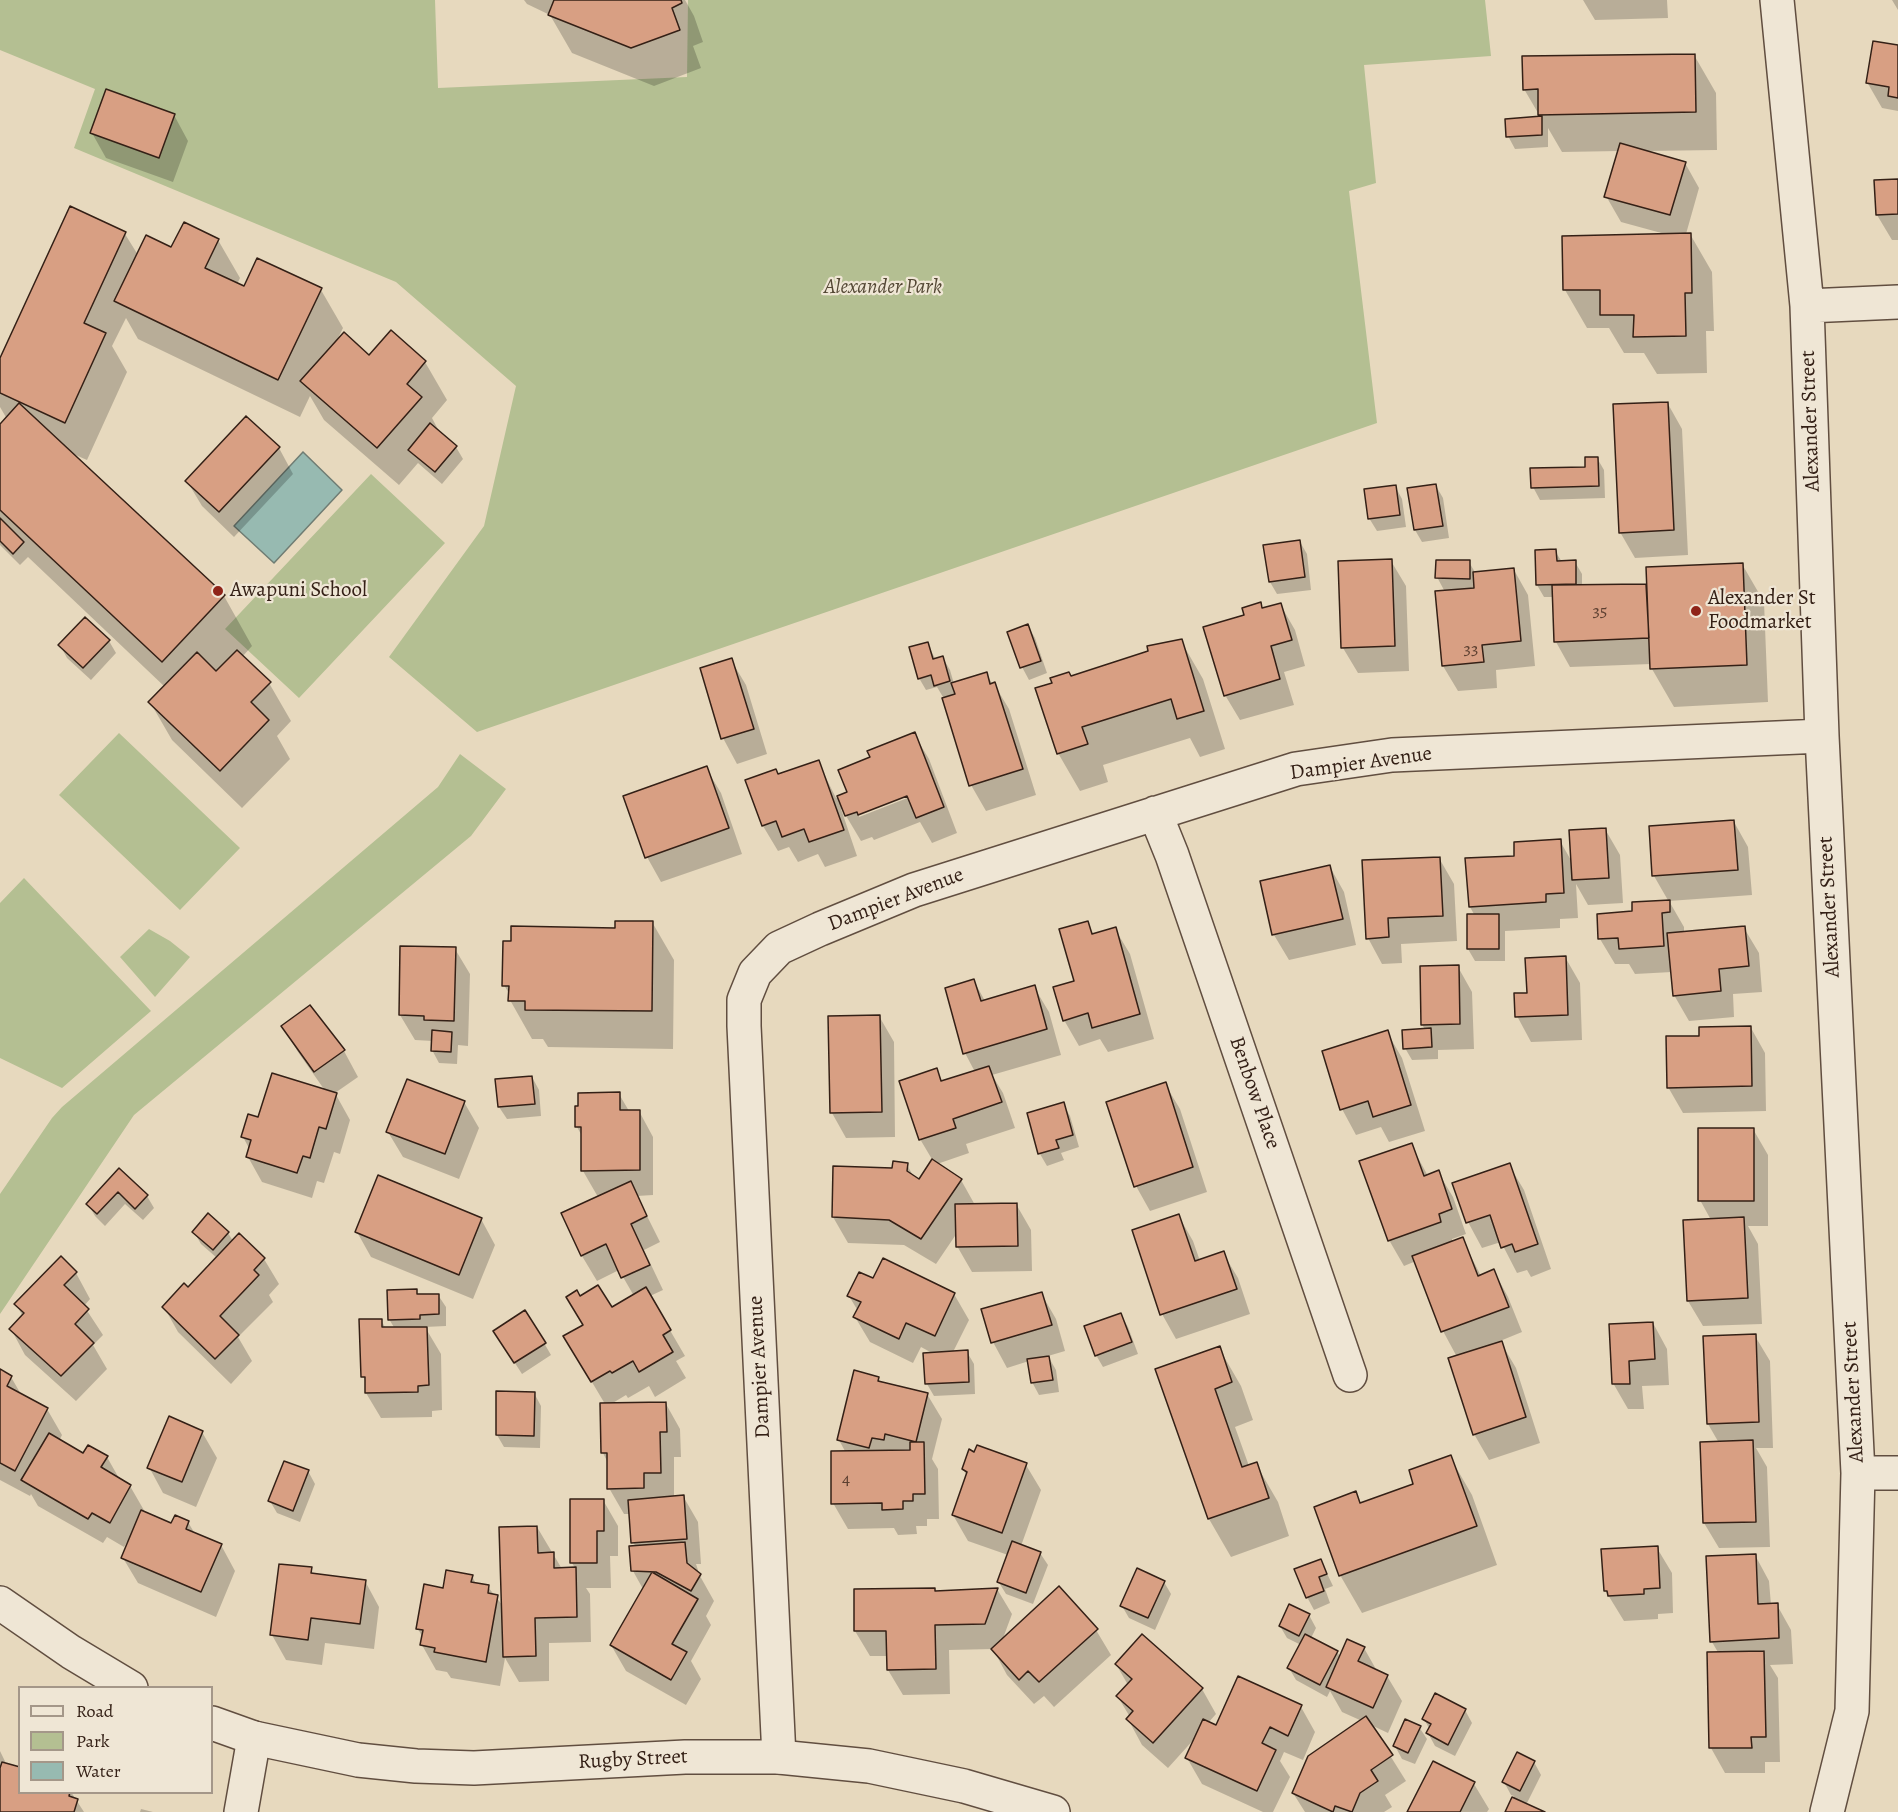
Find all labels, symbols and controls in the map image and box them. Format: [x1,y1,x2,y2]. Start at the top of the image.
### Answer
park label: Alexander Park [824,275,942,301]
street label: Alexander Street [1796,350,1826,492]
place label: Awapuni School [230,578,367,604]
marker: Awapuni School [211,584,225,598]
place label: Alexander St Foodmarket [1708,586,1816,636]
house number: 35 [1592,601,1608,623]
marker: Alexander St Foodmarket [1689,604,1703,618]
house number: 33 [1464,639,1478,661]
street label: Dampier Avenue [1288,742,1434,786]
street label: Alexander Street [1814,836,1846,978]
street label: Dampier Avenue [825,863,967,937]
street label: Benbow Place [1223,1033,1285,1153]
street label: Dampier Avenue [744,1295,776,1439]
street label: Alexander Street [1838,1321,1870,1463]
house number: 4 [842,1469,850,1491]
legend [18,1686,213,1794]
text: Road [76,1699,113,1723]
text: Park [76,1729,110,1753]
street label: Rugby Street [578,1745,688,1775]
text: Water [76,1759,121,1783]

